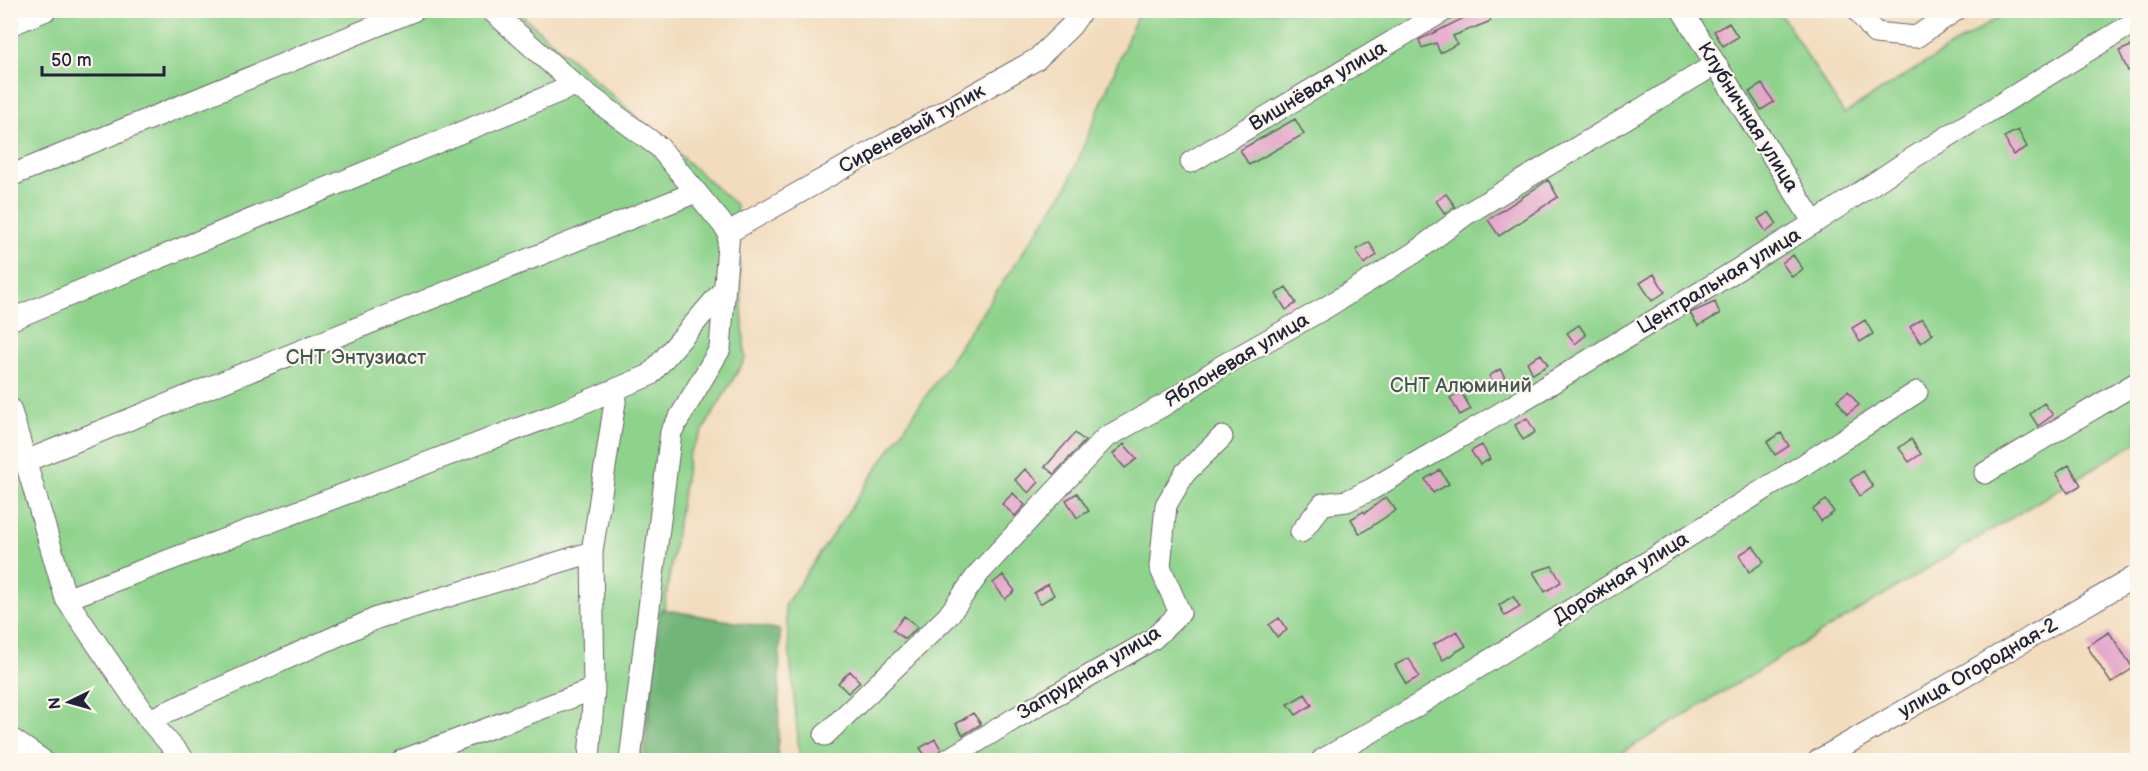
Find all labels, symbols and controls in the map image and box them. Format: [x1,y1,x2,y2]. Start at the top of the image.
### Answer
street label: Вишнёвая улица [1245,36,1391,136]
street label: Клубничная улица [1692,38,1804,197]
scale bar [42,39,164,77]
text: 50 m [51,50,92,71]
street label: Сиреневый тупик [835,79,989,179]
street label: Центральная улица [1633,223,1805,339]
street label: Яблоневая улица [1161,308,1313,412]
park label: СНТ Энтузиаст [286,346,427,370]
park label: СНТ Алюминий [1390,374,1532,398]
street label: Дорожная улица [1549,527,1693,629]
street label: улица Огородная-2 [1894,613,2062,723]
street label: Запрудная улица [1013,621,1165,725]
north arrow [39,672,99,732]
text: N [46,696,66,710]

